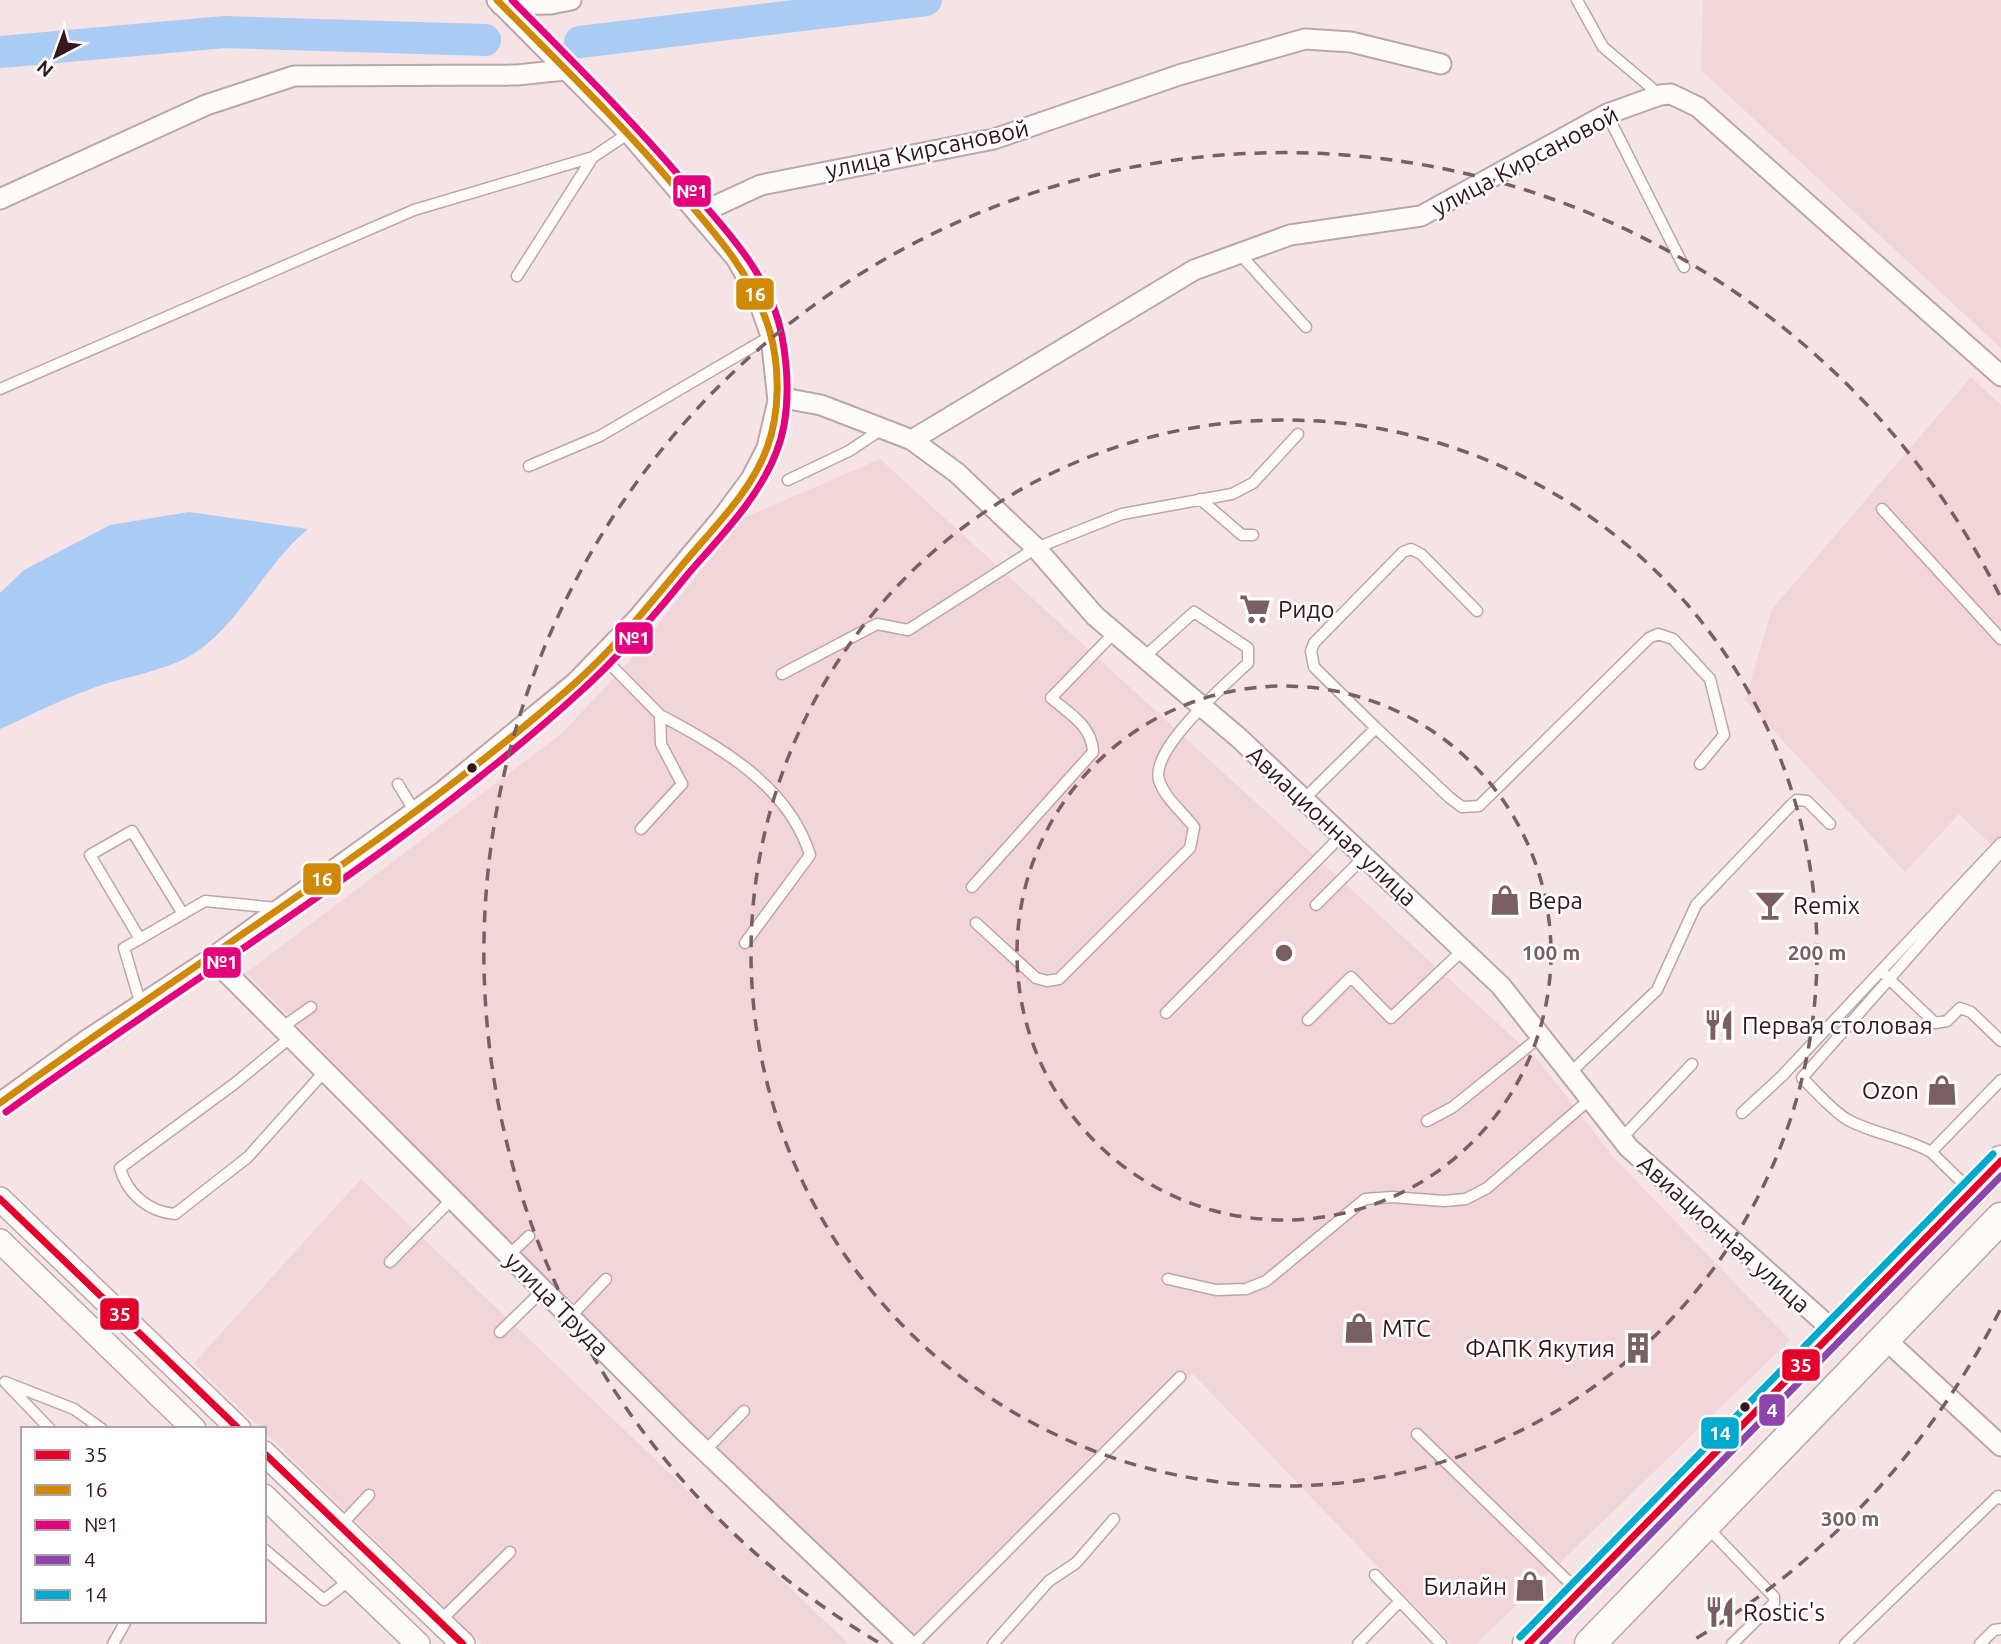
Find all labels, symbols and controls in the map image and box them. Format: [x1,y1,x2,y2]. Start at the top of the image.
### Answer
north arrow [21,21,91,91]
text: N [32,56,57,82]
street label: улица Кирсановой [1427,100,1623,222]
street label: улица Кирсановой [823,114,1031,184]
line badge: №1 [672,174,712,208]
text: №1 [676,180,708,202]
line badge: 16 [735,277,775,311]
text: 16 [744,283,766,305]
supermarket icon: Ридо [1238,592,1272,626]
place label: Ридо [1278,596,1335,623]
line badge: №1 [614,621,654,655]
text: №1 [618,627,650,649]
street label: Авиационная улица [1242,740,1422,912]
unlabelled marker [465,761,479,775]
line badge: 16 [302,862,342,896]
text: 16 [311,868,333,890]
shop icon: Вера [1488,883,1522,917]
place label: Вера [1528,887,1583,914]
bar icon: Remix [1753,888,1787,922]
place label: Remix [1793,892,1860,919]
text: 100 m [1522,940,1580,964]
text: 200 m [1788,940,1846,964]
centre of rings [1272,941,1296,965]
line badge: №1 [202,946,242,979]
text: №1 [206,951,238,973]
restaurant icon: Первая столовая [1702,1008,1736,1042]
place label: Первая столовая [1742,1012,1933,1039]
shop icon: Ozon [1925,1073,1959,1107]
place label: Ozon [1862,1077,1919,1104]
street label: Авиационная улица [1632,1150,1816,1318]
street label: улица Труда [500,1247,614,1361]
line badge: 35 [99,1297,140,1331]
text: 35 [109,1303,131,1325]
shop icon: МТС [1342,1311,1376,1345]
place label: МТС [1382,1315,1431,1342]
building icon: ФАПК Якутия [1621,1331,1655,1365]
place label: ФАПК Якутия [1465,1335,1615,1362]
line badge: 35 [1781,1348,1821,1382]
text: 35 [1790,1354,1812,1376]
line badge: 4 [1758,1393,1786,1427]
text: 4 [1767,1399,1778,1421]
unlabelled marker [1738,1400,1752,1414]
line badge: 14 [1700,1416,1740,1450]
text: 14 [1709,1422,1731,1444]
legend [21,1427,266,1623]
text: 35 [84,1442,108,1466]
text: 16 [84,1477,108,1501]
text: 300 m [1821,1506,1879,1530]
text: №1 [84,1512,119,1536]
text: 4 [84,1547,96,1571]
shop icon: Билайн [1513,1569,1547,1603]
place label: Билайн [1423,1573,1507,1600]
text: 14 [84,1582,108,1606]
restaurant icon: Rostic's [1703,1595,1737,1629]
place label: Rostic's [1743,1599,1825,1626]

